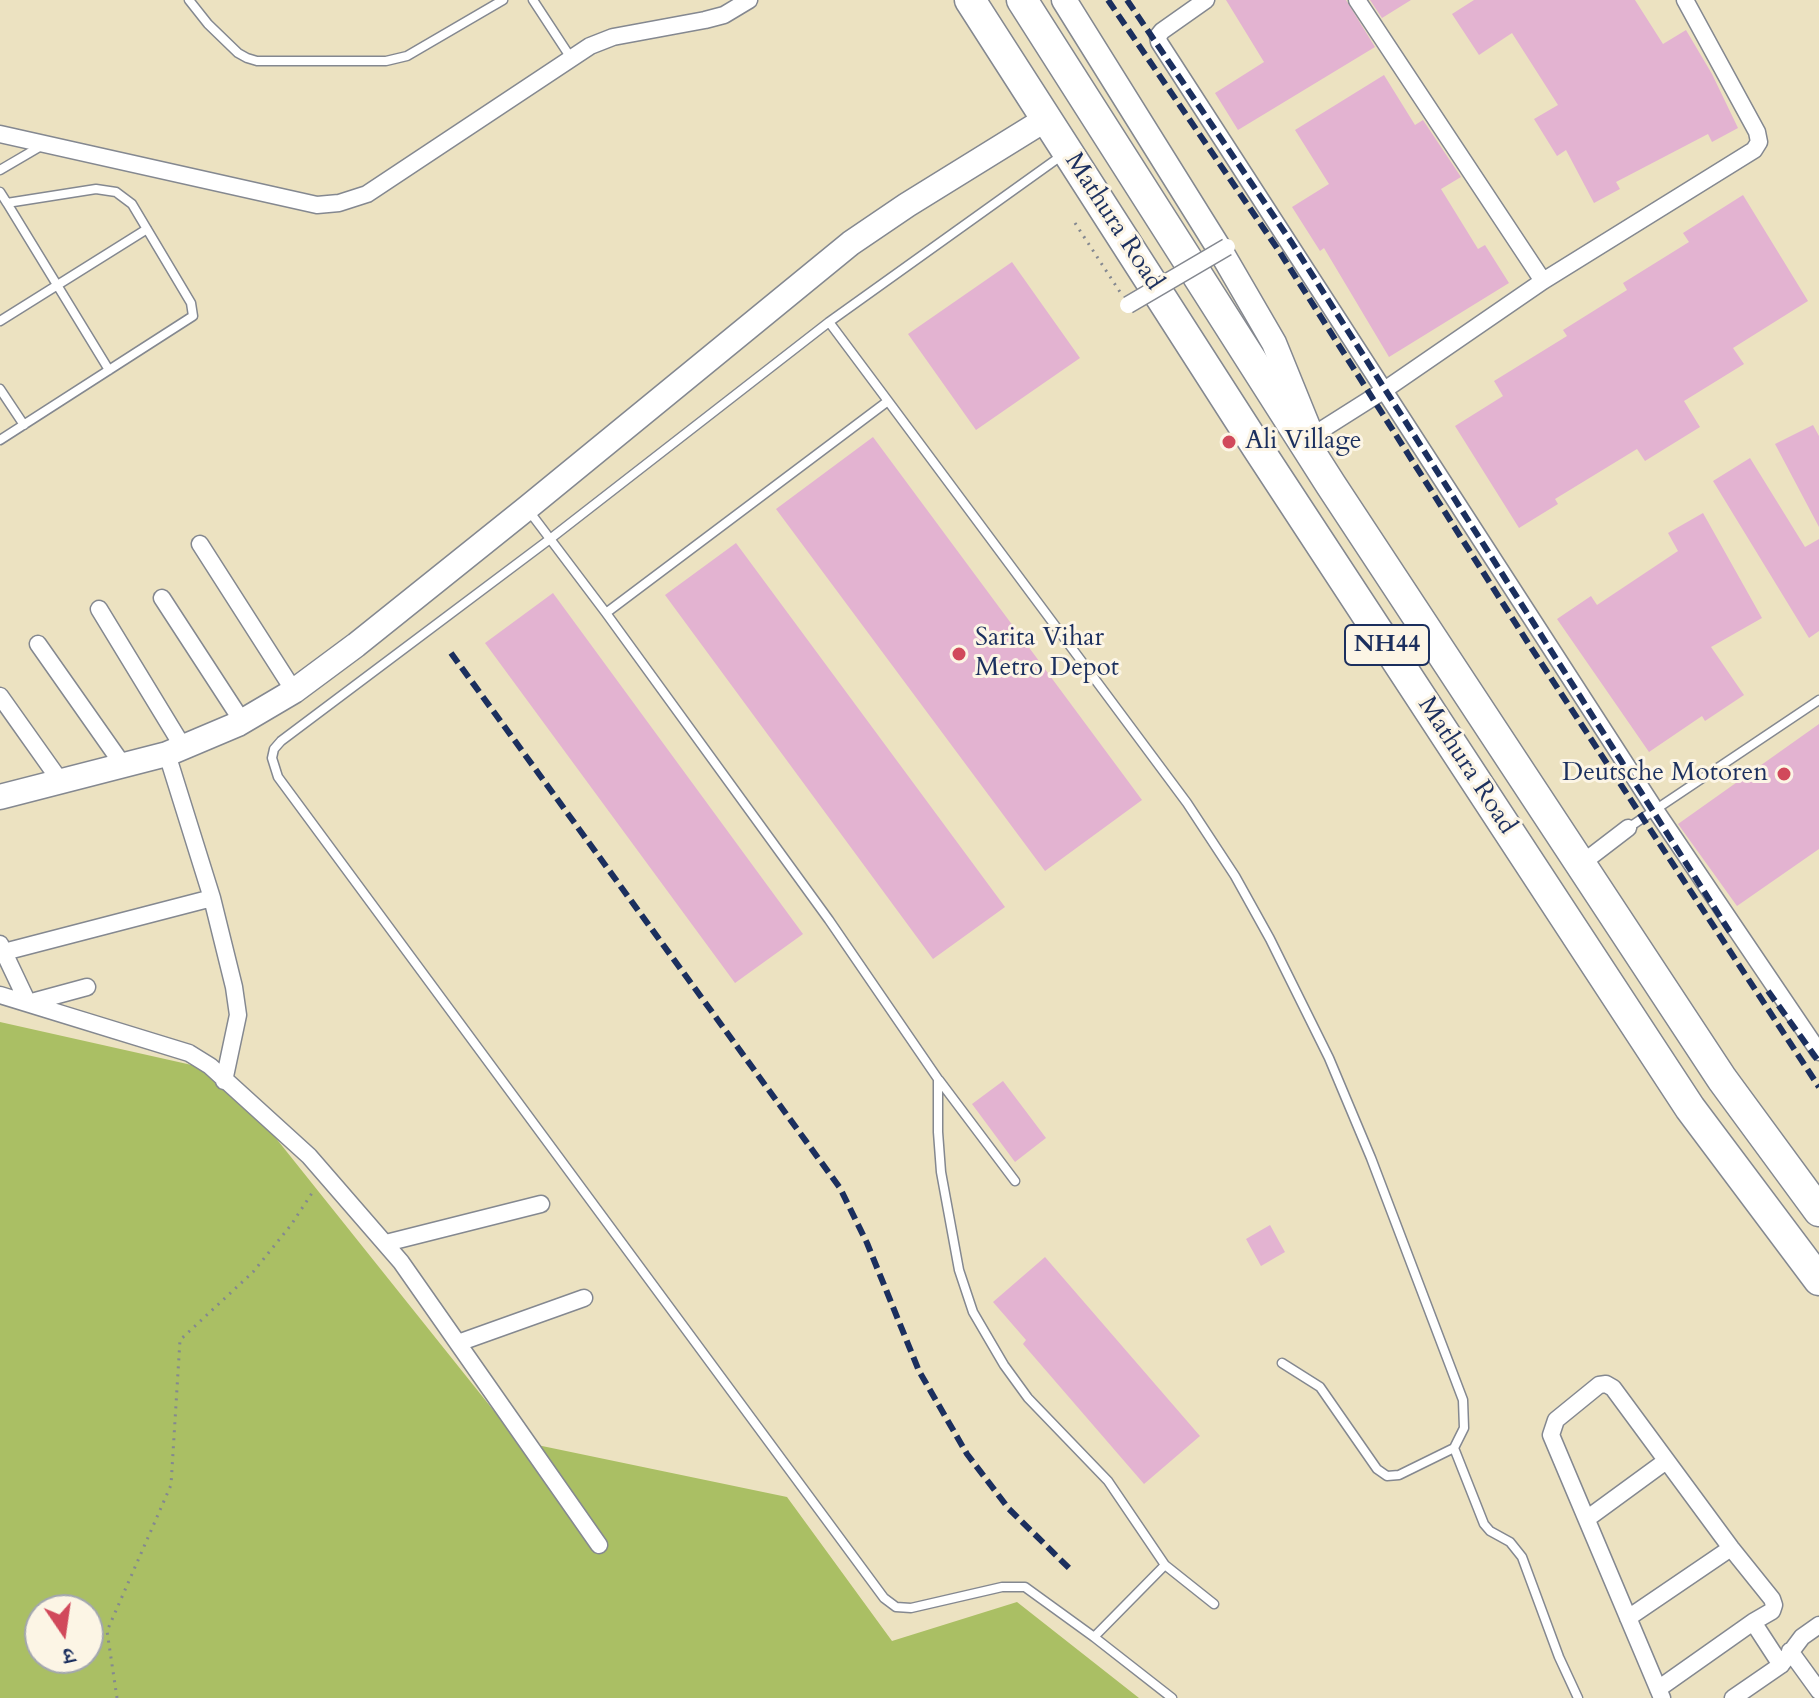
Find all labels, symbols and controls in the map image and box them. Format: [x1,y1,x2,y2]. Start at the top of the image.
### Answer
street label: Mathura Road [1057,148,1169,296]
place label: Ali Village [1245,426,1362,458]
marker: Ali Village [1220,433,1238,451]
place label: Sarita Vihar Metro Depot [975,623,1119,684]
road number: NH44 [1345,625,1429,665]
marker: Sarita Vihar Metro Depot [950,645,968,663]
street label: Mathura Road [1410,692,1522,840]
place label: Deutsche Motoren [1562,758,1768,790]
marker: Deutsche Motoren [1775,765,1793,783]
north arrow [24,1594,104,1674]
text: उ [60,1640,78,1671]

